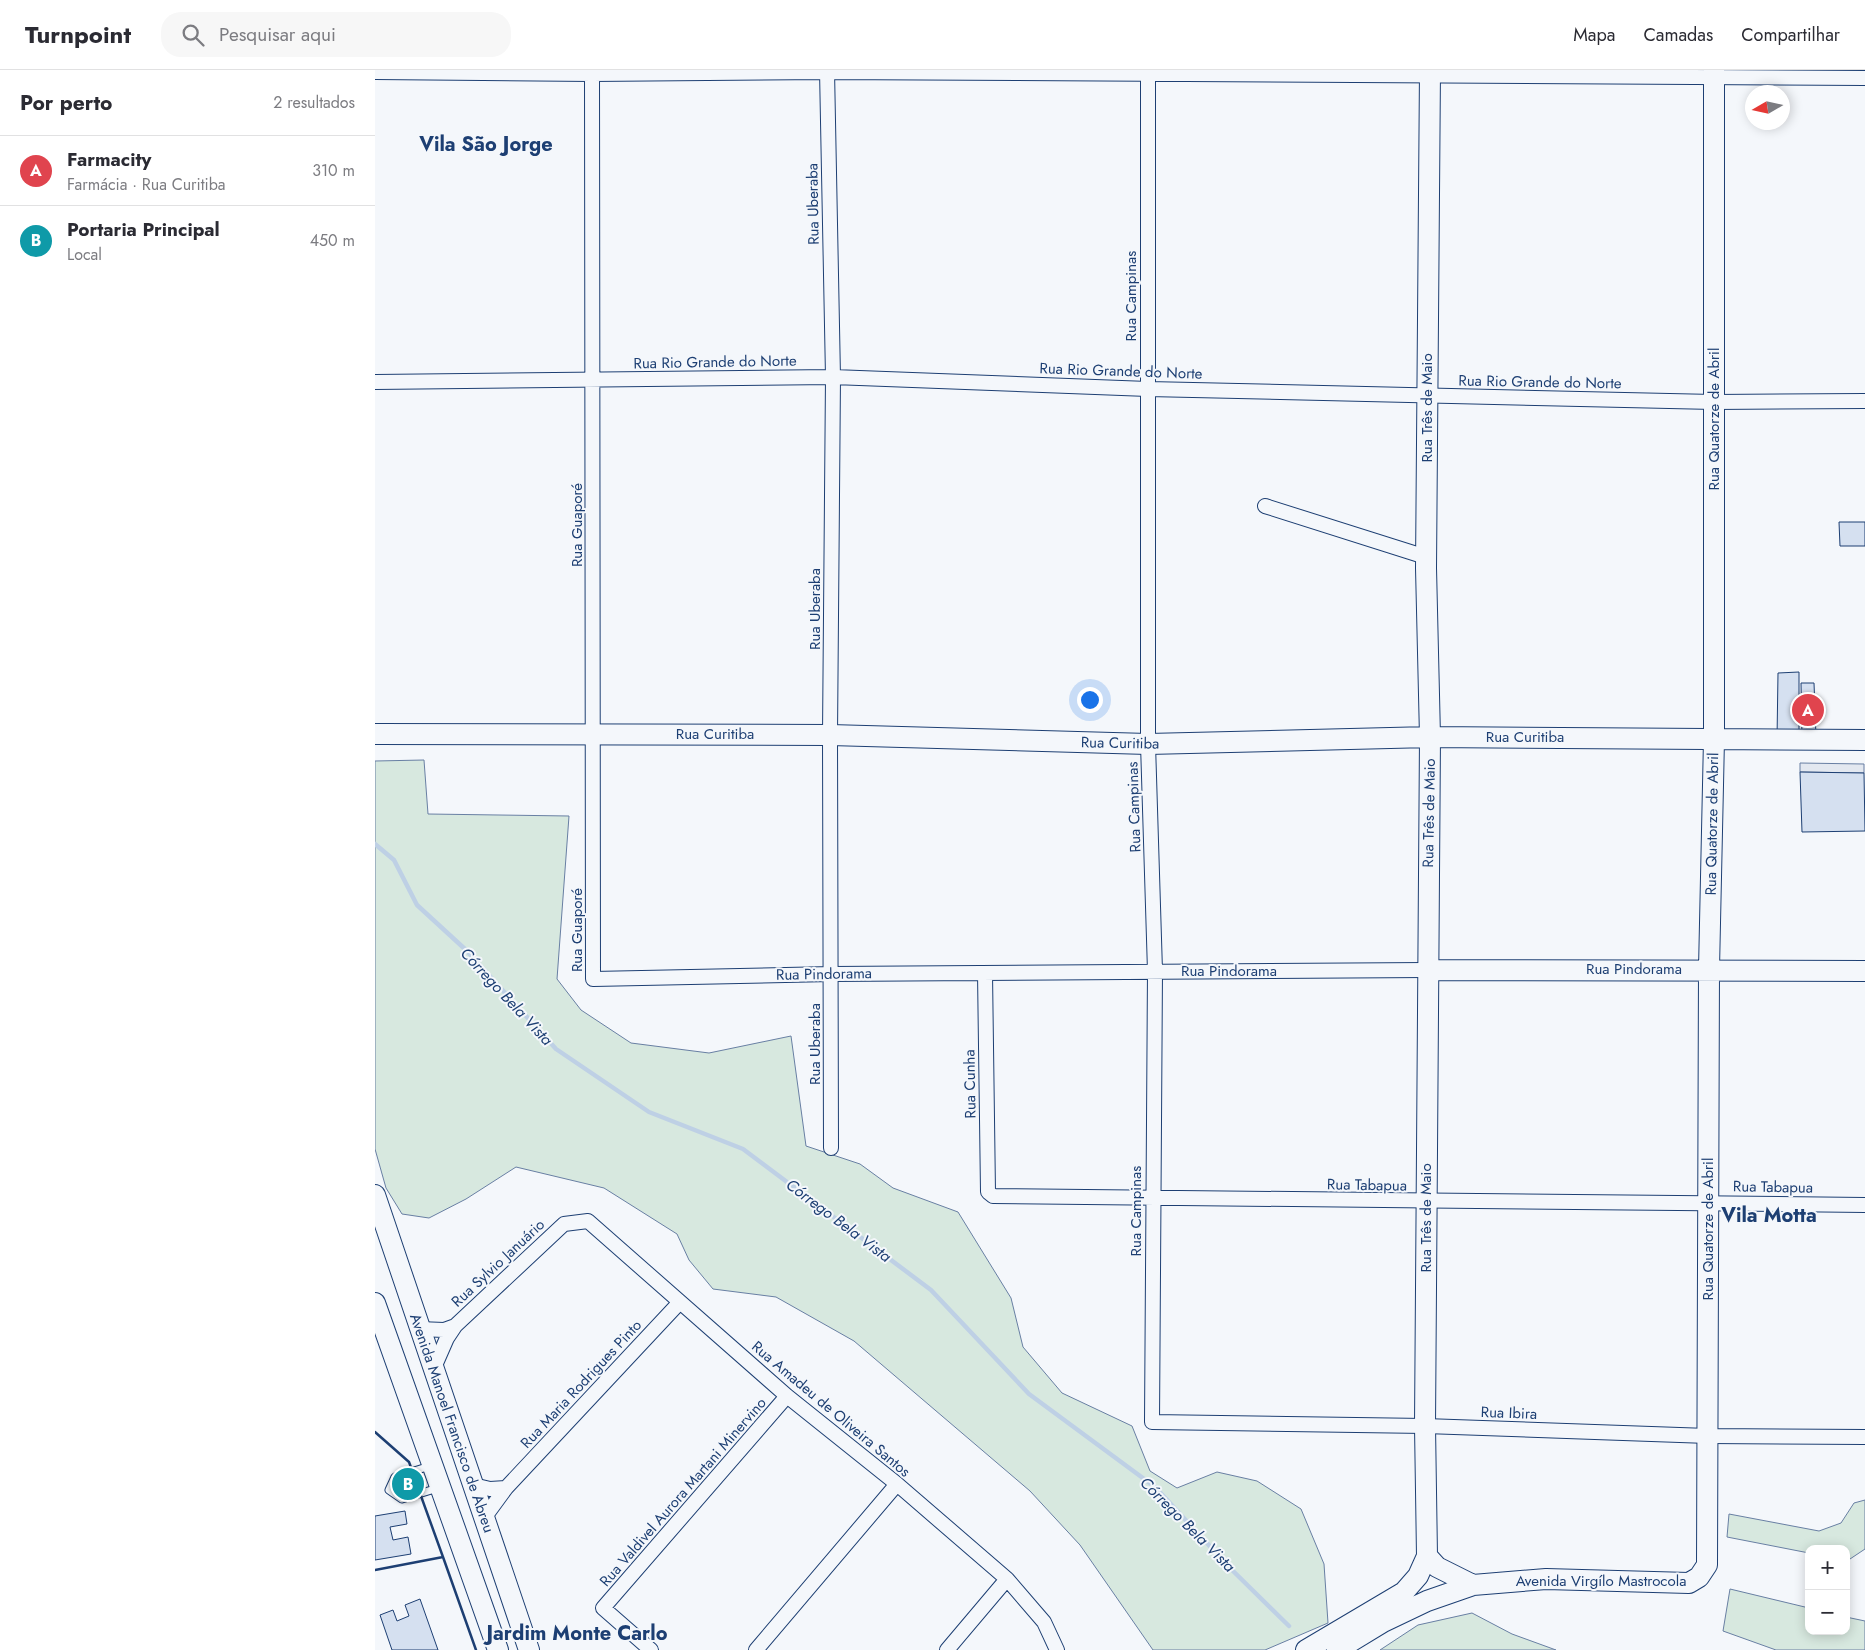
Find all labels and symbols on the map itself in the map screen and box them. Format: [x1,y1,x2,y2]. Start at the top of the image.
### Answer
north arrow [1745,85,1790,130]
district label: Vila São Jorge [418,130,553,159]
street label: Rua Uberaba [801,163,825,245]
street label: Rua Campinas [1120,251,1142,341]
street label: Rua Quatorze de Abril [1703,348,1725,490]
street label: Rua Rio Grande do Norte [633,350,797,374]
street label: Rua Três de Maio [1416,353,1438,463]
street label: Rua Rio Grande do Norte [1039,357,1203,385]
street label: Rua Rio Grande do Norte [1458,370,1622,394]
street label: Rua Guaporé [566,483,588,567]
street label: Rua Uberaba [804,568,826,650]
your location [1077,687,1103,713]
pin: A [1792,691,1824,729]
street label: Rua Curitiba [676,723,754,745]
street label: Rua Curitiba [1486,726,1564,748]
street label: Rua Curitiba [1081,731,1159,755]
street label: Rua Quatorze de Abril [1700,752,1724,896]
street label: Rua Três de Maio [1417,758,1441,868]
street label: Rua Campinas [1121,761,1147,853]
street label: Rua Guaporé [566,888,588,972]
water label: Córrego Bela Vista [455,942,558,1051]
street label: Rua Pindorama [1586,958,1682,980]
street label: Rua Pindorama [1181,960,1277,982]
street label: Rua Pindorama [776,962,872,986]
street label: Rua Uberaba [804,1003,826,1085]
street label: Rua Cunha [958,1049,982,1119]
street label: Rua Quatorze de Abril [1697,1158,1719,1300]
street label: Rua Três de Maio [1415,1163,1437,1273]
street label: Rua Campinas [1125,1166,1147,1256]
water label: Córrego Bela Vista [781,1173,896,1268]
street label: Rua Tabapua [1327,1173,1407,1197]
street label: Rua Tabapua [1733,1175,1813,1199]
district label: Vila Motta [1720,1201,1817,1230]
street label: Rua Sylvio Januário [446,1214,550,1312]
street label: Avenida Manoel Francisco de Abreu [404,1310,500,1536]
street label: Rua Maria Rodrigues Pinto [515,1315,647,1453]
street label: Rua Amadeu de Oliveira Santos [747,1336,915,1482]
street label: Rua Valdivel Aurora Martani Minervino [595,1393,771,1591]
street label: Rua Ibira [1480,1401,1538,1425]
pin: B [392,1465,424,1503]
water label: Córrego Bela Vista [1135,1471,1241,1577]
street label: Avenida Virgílo Mastrocola [1516,1570,1686,1592]
district label: Jardim Monte Carlo [482,1619,668,1648]

